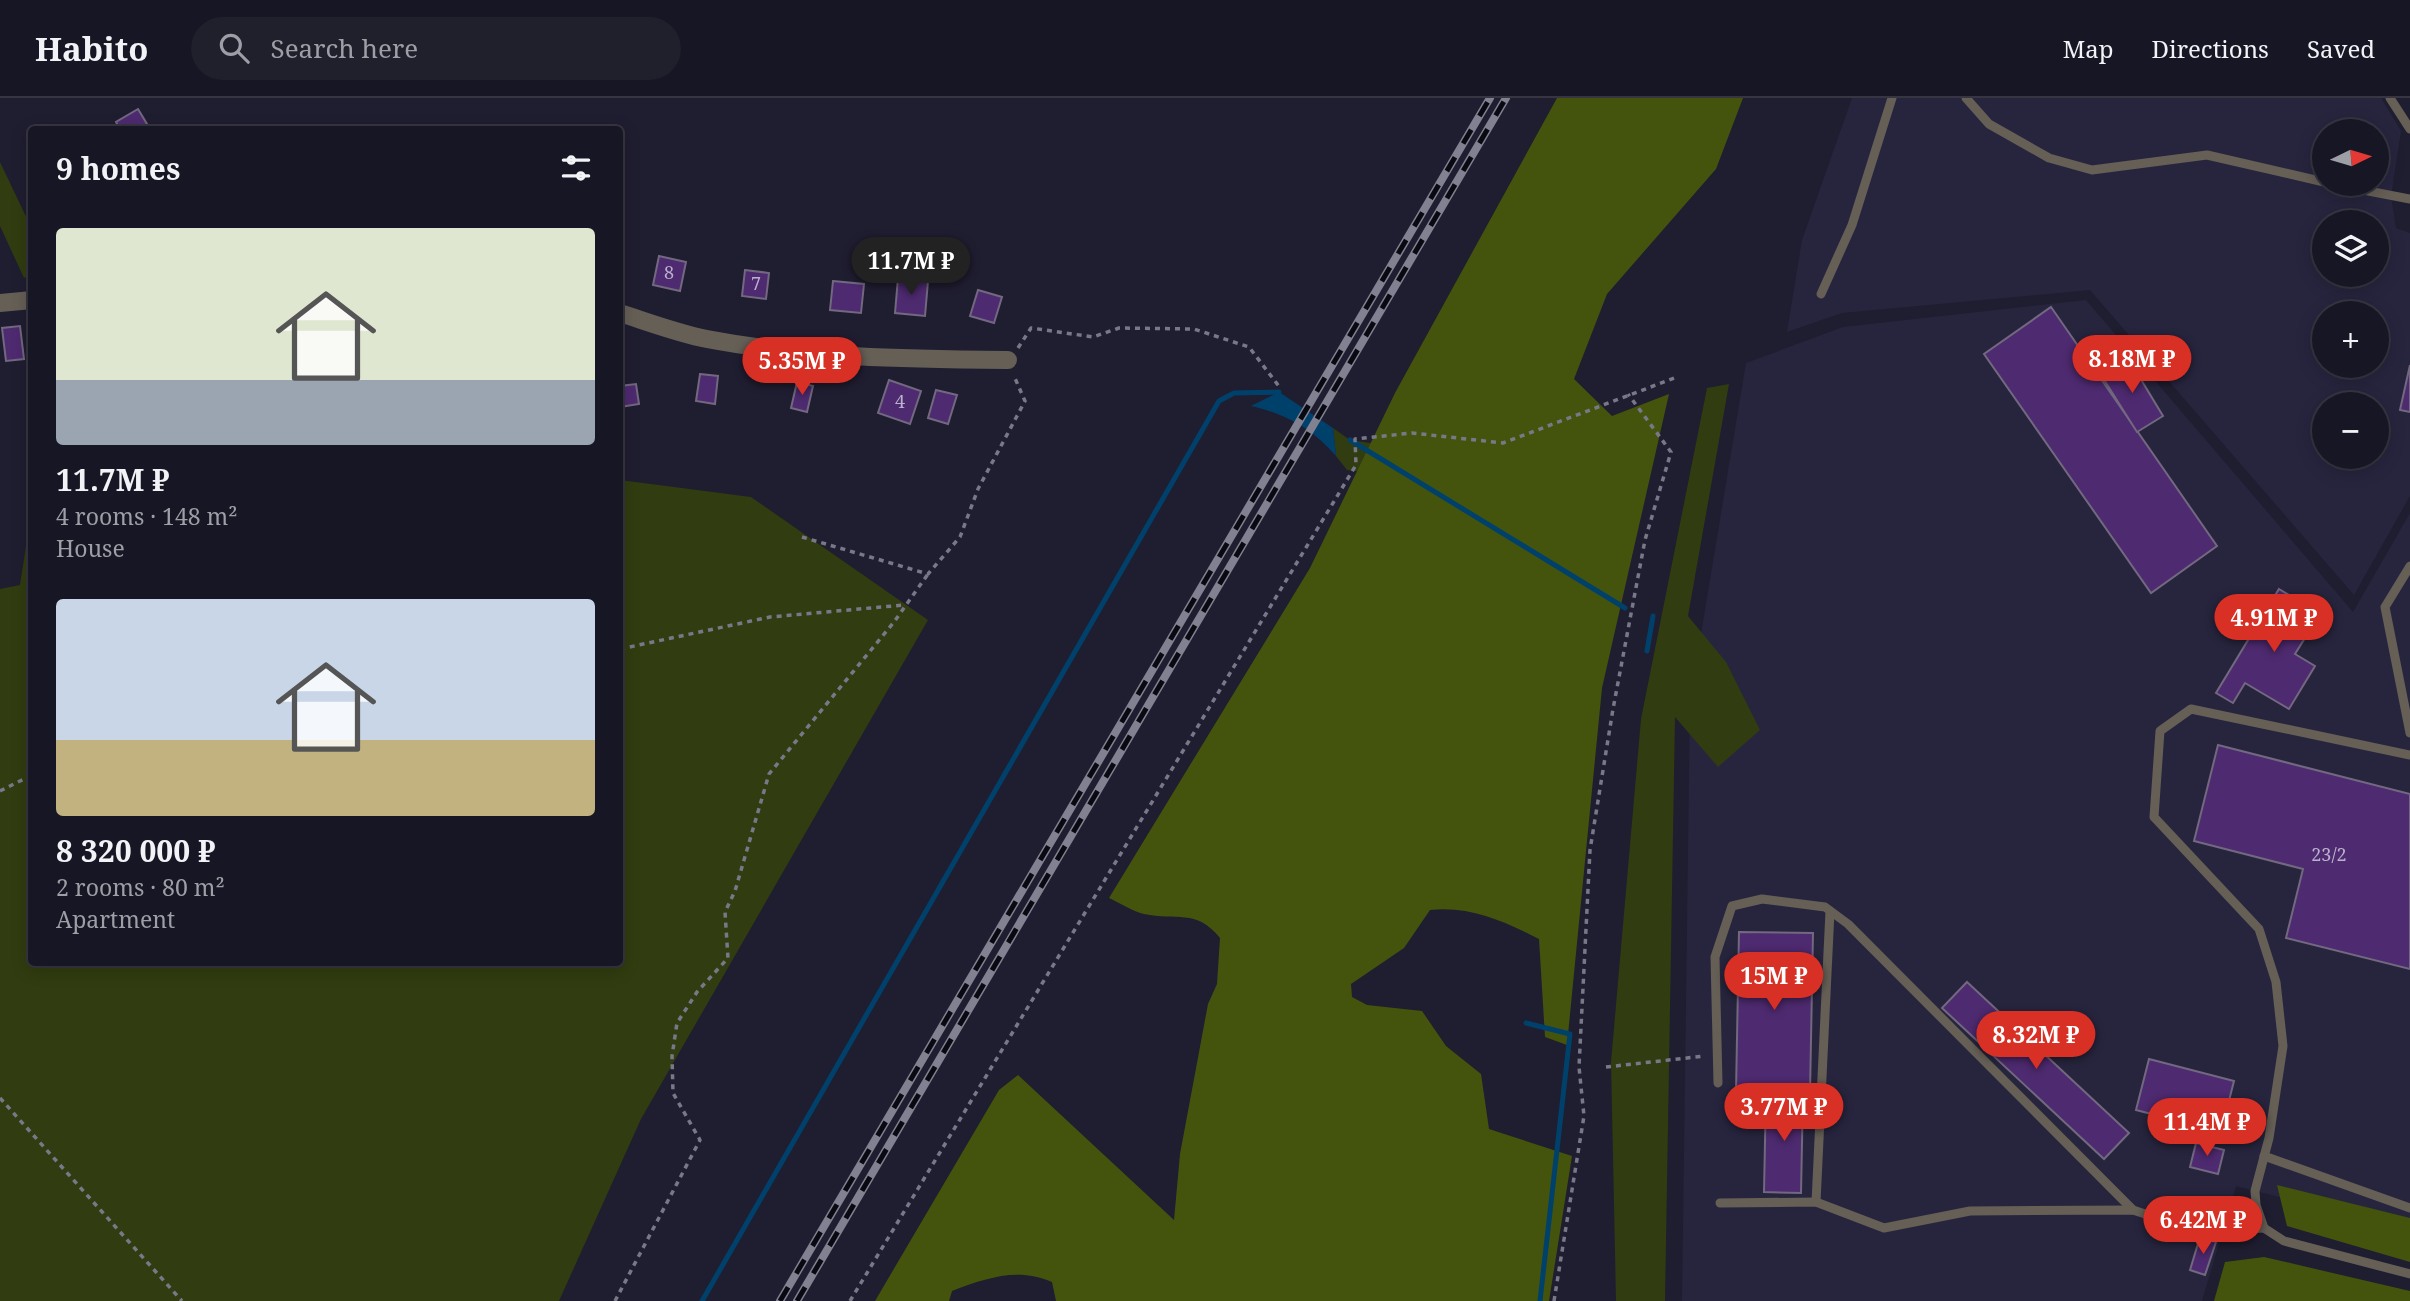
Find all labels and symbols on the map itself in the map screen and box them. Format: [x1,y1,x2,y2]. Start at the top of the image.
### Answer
north arrow [2312,119,2389,196]
pin: 11.7M ₽ [846,238,976,297]
house number: 8 [664,260,674,284]
house number: 7 [751,271,761,295]
pin: 8.18M ₽ [2067,336,2197,395]
pin: 5.35M ₽ [737,338,867,397]
house number: 4 [895,389,905,413]
pin: 4.91M ₽ [2209,594,2339,654]
house number: 23/2 [2311,842,2347,866]
pin: 15M ₽ [1725,953,1823,1012]
pin: 8.32M ₽ [1971,1012,2101,1071]
pin: 3.77M ₽ [1719,1084,1849,1143]
pin: 11.4M ₽ [2142,1098,2272,1158]
pin: 6.42M ₽ [2138,1196,2268,1256]

